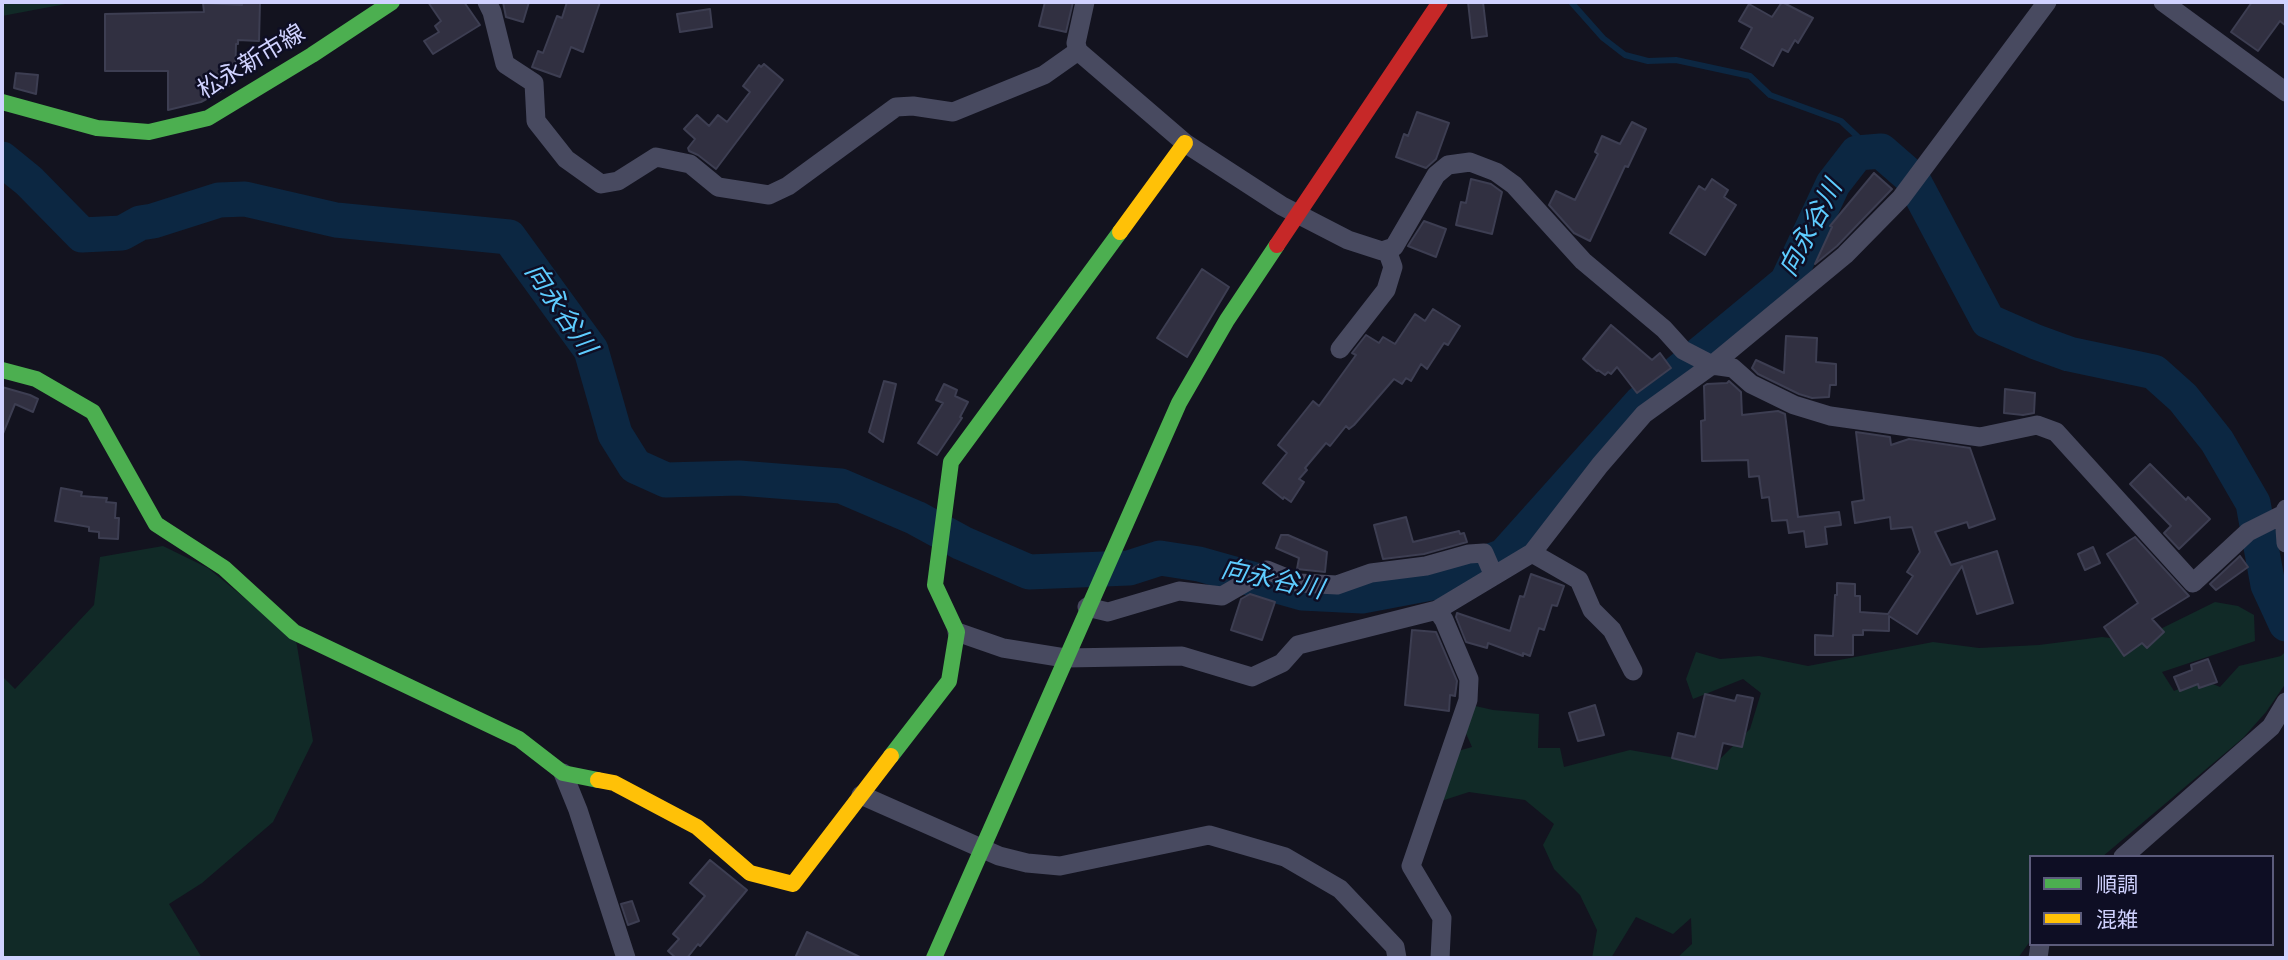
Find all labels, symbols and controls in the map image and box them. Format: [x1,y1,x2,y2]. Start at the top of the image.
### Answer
street label: 松永新市線 [193,20,311,106]
water label: 向永谷川 [1774,176,1850,282]
water label: 向永谷川 [517,258,601,362]
water label: 向永谷川 [1218,555,1326,607]
legend [2029,855,2274,946]
text: 順調 [2096,870,2138,899]
text: 混雑 [2096,905,2138,934]

